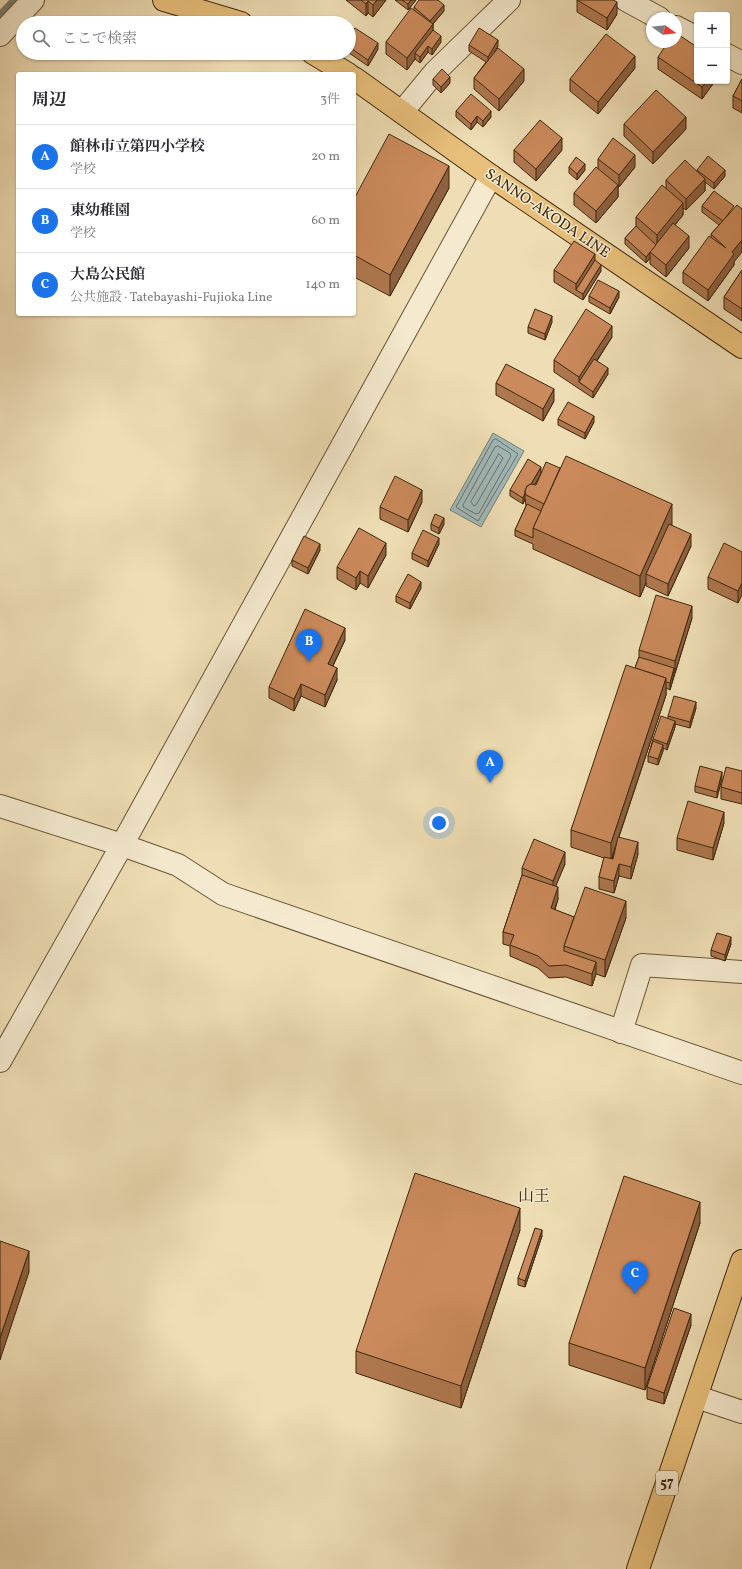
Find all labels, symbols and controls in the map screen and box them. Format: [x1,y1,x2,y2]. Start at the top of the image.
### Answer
north arrow [646,12,682,48]
map controls [694,12,730,84]
button: + [694,12,730,48]
search box [16,16,356,60]
icon: search [30,27,52,49]
text: ここで検索 [62,29,137,50]
button: − [694,48,730,84]
text: 周辺 [32,89,66,112]
text: 3件 [320,91,340,109]
text: 館林市立第四小学校 [70,137,205,158]
text: A [40,148,50,166]
text: 20 m [311,148,340,166]
text: 学校 [70,161,96,179]
street label: SANNO-AKODA LINE [480,164,614,264]
text: 東幼稚園 [70,201,130,222]
text: B [41,212,49,230]
text: 60 m [312,212,340,230]
text: 学校 [70,225,96,243]
text: 大島公民館 [70,265,145,286]
text: C [41,276,49,294]
text: 140 m [306,276,340,294]
text: 公共施設 · Tatebayashi-Fujioka Line [70,289,272,307]
pin: B [296,629,322,662]
pin: A [477,750,503,783]
your location [429,813,449,833]
district label: 山王 [518,1186,550,1208]
pin: C [622,1261,648,1294]
road number: 57 [656,1471,678,1495]

